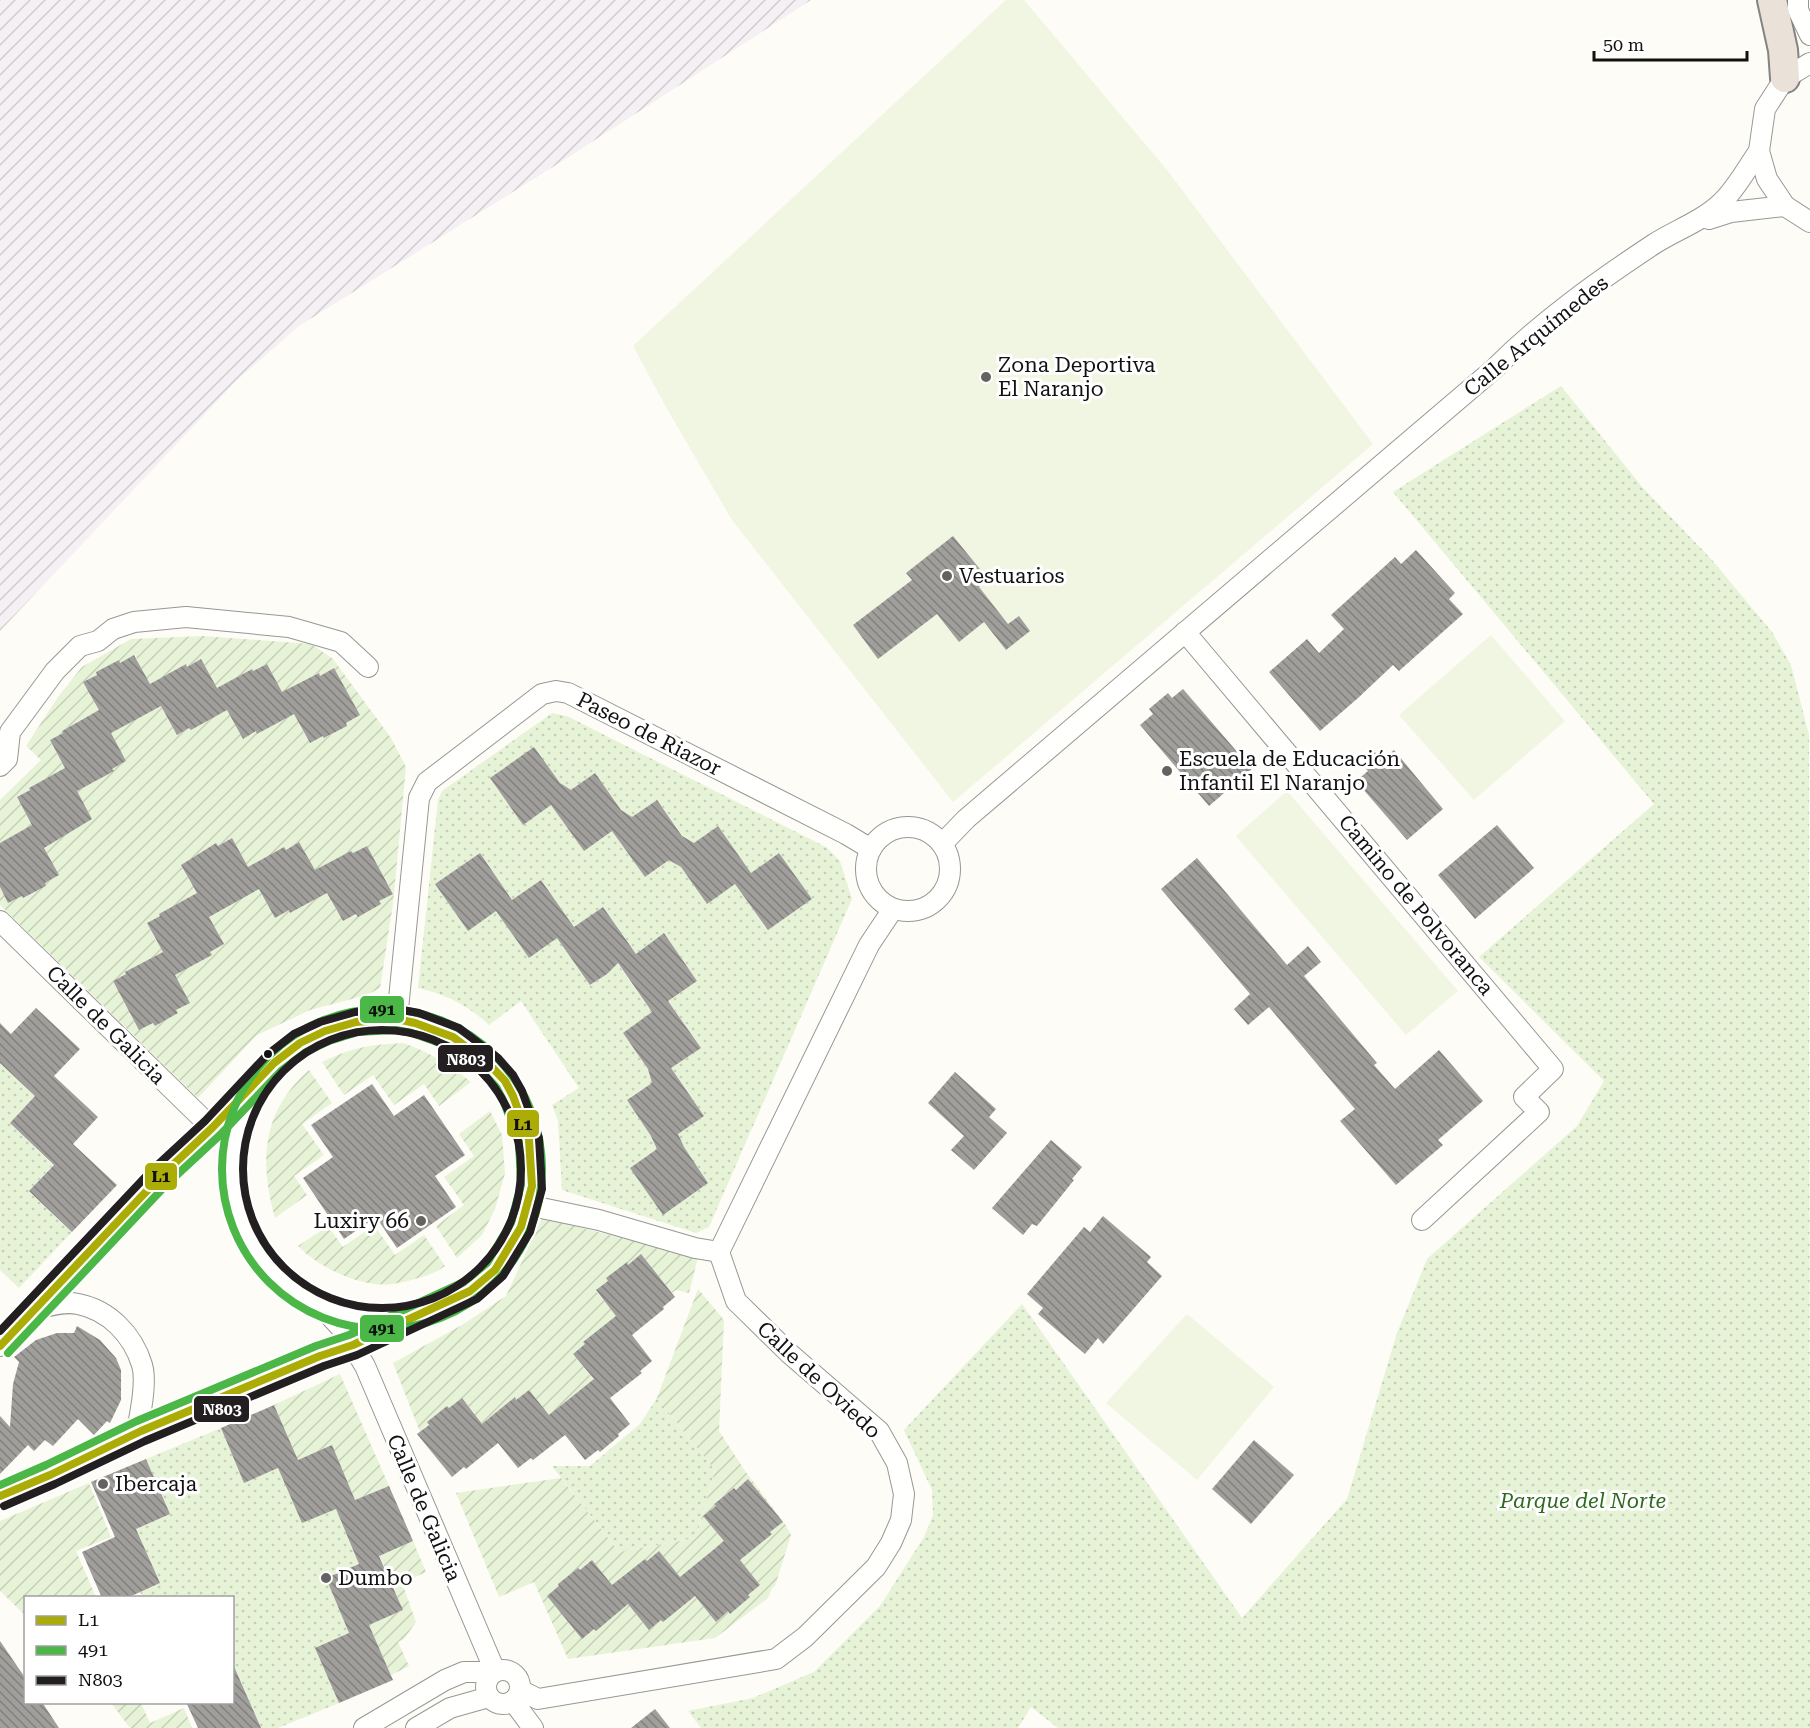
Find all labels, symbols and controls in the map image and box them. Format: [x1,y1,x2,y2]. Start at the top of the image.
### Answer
scale bar [1594,24,1747,62]
text: 50 m [1603,34,1644,55]
street label: Calle Arquímedes [1459,271,1613,401]
place label: Zona Deportiva El Naranjo [998,353,1156,401]
marker: Zona Deportiva El Naranjo [979,370,993,384]
place label: Vestuarios [959,564,1065,588]
marker: Vestuarios [940,569,954,583]
street label: Paseo de Riazor [573,687,725,781]
place label: Escuela de Educación Infantil El Naranjo [1179,747,1401,795]
marker: Escuela de Educación Infantil El Naranjo [1160,764,1174,778]
street label: Camino de Polvoranca [1334,810,1499,1000]
street label: Calle de Galicia [42,961,171,1090]
line badge: 491 [359,995,405,1024]
text: 491 [369,1000,395,1019]
line badge: N803 [437,1044,494,1073]
unlabelled marker [262,1048,274,1060]
text: N803 [446,1050,486,1069]
line badge: L1 [506,1109,540,1138]
text: L1 [513,1115,533,1134]
line badge: L1 [144,1162,178,1191]
text: L1 [151,1167,171,1186]
place label: Luxiry 66 [314,1209,409,1233]
marker: Luxiry 66 [414,1214,428,1228]
line badge: 491 [359,1314,405,1343]
street label: Calle de Oviedo [752,1317,886,1443]
text: 491 [369,1319,395,1338]
line badge: N803 [193,1395,250,1423]
text: N803 [202,1400,242,1419]
street label: Calle de Galicia [382,1431,466,1586]
place label: Ibercaja [115,1472,198,1496]
marker: Ibercaja [96,1477,110,1491]
park label: Parque del Norte [1499,1489,1666,1513]
place label: Dumbo [338,1566,413,1590]
marker: Dumbo [319,1571,333,1585]
legend [24,1596,234,1704]
text: L1 [78,1609,99,1630]
text: 491 [78,1639,108,1660]
text: N803 [78,1669,123,1690]

